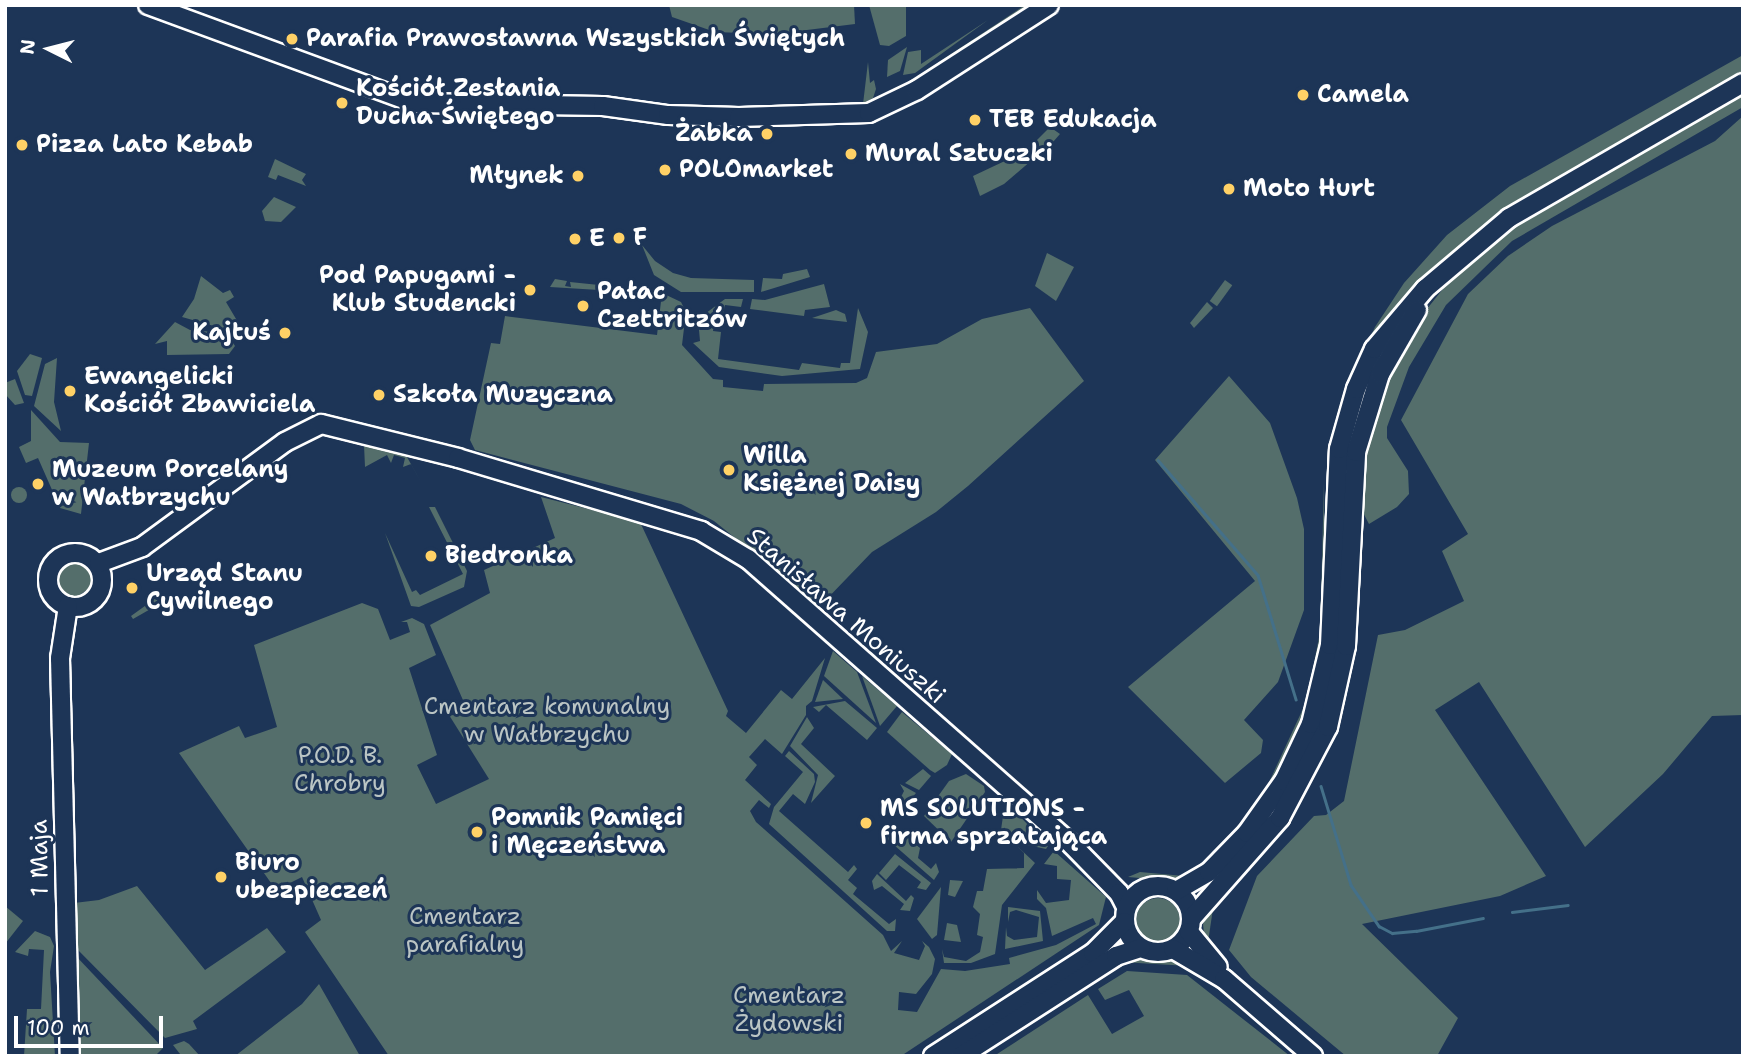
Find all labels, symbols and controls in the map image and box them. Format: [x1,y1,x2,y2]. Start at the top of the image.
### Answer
north arrow [14,14,84,84]
place label: Parafia Prawosławna Wszystkich Świętych [306,25,845,53]
marker: Parafia Prawosławna Wszystkich Świętych [284,31,300,47]
text: N [14,38,41,56]
place label: Kościół Zesłania Ducha Świętego [356,75,560,131]
place label: Camela [1317,81,1409,109]
marker: Camela [1295,87,1311,103]
marker: Kościół Zesłania Ducha Świętego [334,95,350,111]
place label: TEB Edukacja [989,106,1157,134]
marker: TEB Edukacja [967,112,983,128]
place label: Żabka [675,120,753,148]
marker: Żabka [759,126,775,142]
place label: Pizza Lato Kebab [36,131,253,159]
marker: Pizza Lato Kebab [14,137,30,153]
place label: Mural Sztuczki [865,140,1053,168]
marker: Mural Sztuczki [843,146,859,162]
place label: POLOmarket [679,156,834,184]
place label: Młynek [469,162,564,190]
marker: POLOmarket [657,162,673,178]
marker: Młynek [570,168,586,184]
place label: Moto Hurt [1243,175,1375,203]
marker: Moto Hurt [1221,181,1237,197]
place label: F [633,224,647,252]
place label: E [589,225,605,253]
marker: F [611,230,627,246]
marker: E [567,231,583,247]
place label: Pod Papugami - Klub Studencki [319,262,516,318]
place label: Pałac Czettritzów [597,278,747,334]
marker: Pod Papugami - Klub Studencki [522,282,538,298]
marker: Pałac Czettritzów [575,298,591,314]
place label: Kajtuś [192,319,271,347]
marker: Kajtuś [277,325,293,341]
place label: Ewangelicki Kościół Zbawiciela [84,363,315,419]
place label: Szkoła Muzyczna [393,381,613,409]
marker: Ewangelicki Kościół Zbawiciela [62,383,78,399]
marker: Szkoła Muzyczna [371,387,387,403]
place label: Willa Księżnej Daisy [743,442,920,498]
place label: Muzeum Porcelany w Wałbrzychu [52,456,288,512]
marker: Willa Księżnej Daisy [721,462,737,478]
marker: Muzeum Porcelany w Wałbrzychu [30,476,46,492]
street label: Stanisława Moniuszki [741,522,951,710]
place label: Biedronka [445,542,573,570]
marker: Biedronka [423,548,439,564]
place label: Urząd Stanu Cywilnego [146,560,303,616]
marker: Urząd Stanu Cywilnego [124,580,140,596]
park label: Cmentarz komunalny w Wałbrzychu [424,693,670,749]
park label: P.O.D. B. Chrobry [294,742,386,798]
place label: MS SOLUTIONS - firma sprzatająca [880,795,1107,851]
place label: Pomnik Pamięci i Męczeństwa [491,804,683,860]
marker: MS SOLUTIONS - firma sprzatająca [858,815,874,831]
street label: 1 Maja [25,819,55,897]
marker: Pomnik Pamięci i Męczeństwa [469,824,485,840]
place label: Biuro ubezpieczeń [235,849,387,905]
marker: Biuro ubezpieczeń [213,869,229,885]
park label: Cmentarz parafialny [406,903,524,959]
park label: Cmentarz Żydowski [733,982,845,1038]
scale bar [18,1002,166,1046]
text: 100 m [27,1014,90,1042]

